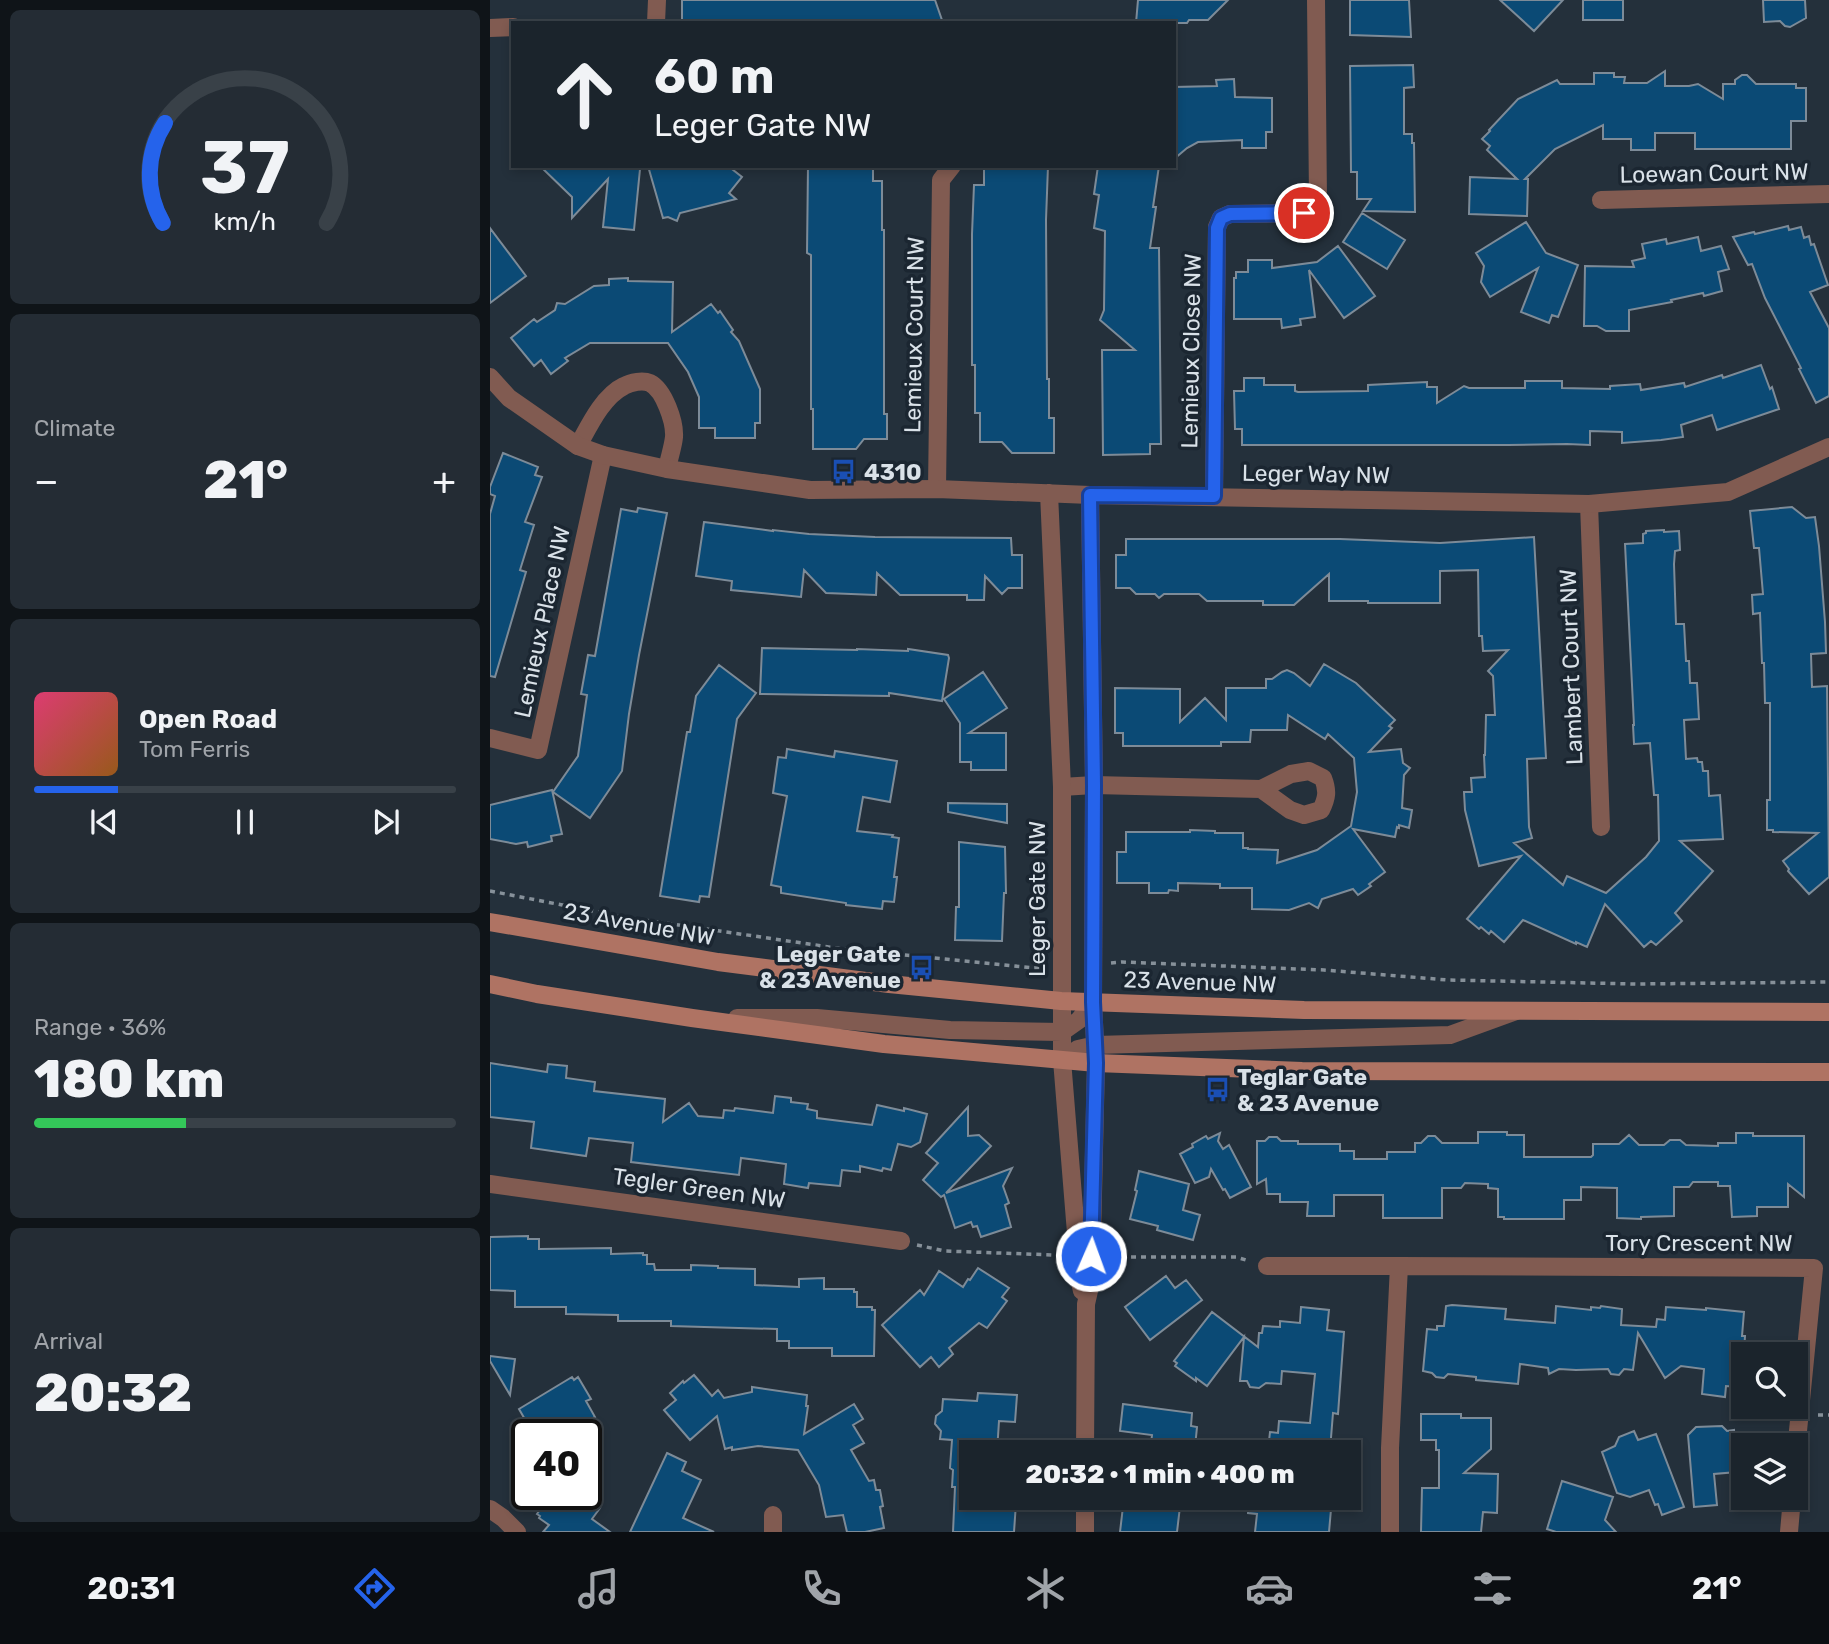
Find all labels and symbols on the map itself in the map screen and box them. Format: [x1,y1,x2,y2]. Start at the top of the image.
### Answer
street label: Loewan Court NW [1619,157,1809,189]
pin [1274,183,1334,243]
street label: Lemieux Court NW [898,237,930,433]
street label: Lemieux Close NW [1175,253,1207,449]
bus stop icon: 4310 [830,458,858,486]
place label: 4310 [864,458,922,486]
street label: Leger Way NW [1242,459,1390,489]
street label: Lemieux Place NW [508,524,576,720]
street label: Lambert Court NW [1554,568,1588,766]
street label: Leger Gate NW [1023,821,1051,977]
street label: 23 Avenue NW [561,897,717,951]
place label: Leger Gate & 23 Avenue [759,940,901,994]
bus stop icon: Leger Gate & 23 Avenue [907,953,935,981]
street label: 23 Avenue NW [1123,965,1277,999]
place label: Teglar Gate & 23 Avenue [1237,1063,1379,1117]
bus stop icon: Teglar Gate & 23 Avenue [1203,1076,1231,1104]
street label: Tegler Green NW [611,1162,787,1214]
position arrow [1054,1219,1128,1293]
street label: Tory Crescent NW [1605,1229,1793,1257]
speed limit sign: 40 [511,1419,602,1510]

